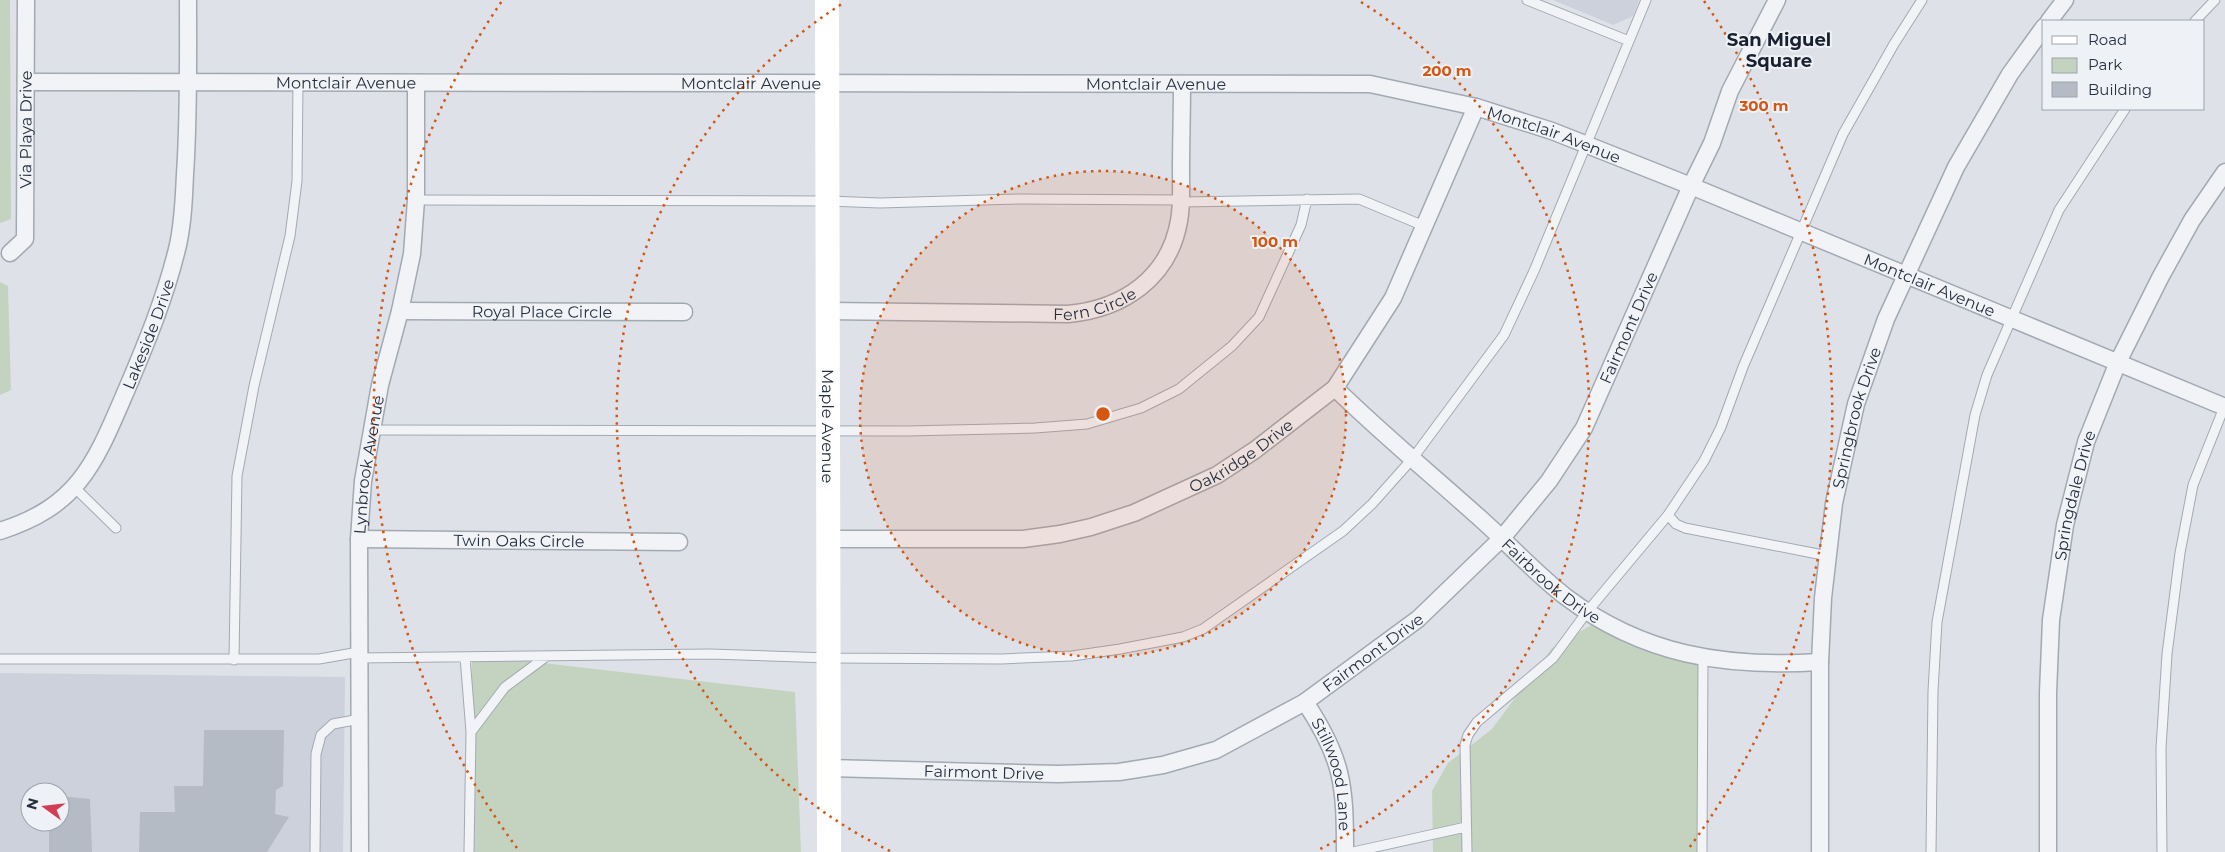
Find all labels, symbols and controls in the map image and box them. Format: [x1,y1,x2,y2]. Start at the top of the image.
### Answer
legend [2042,20,2205,110]
district label: San Miguel Square [1727,29,1831,72]
text: Road [2088,30,2127,49]
text: Park [2088,55,2122,74]
text: 200 m [1422,61,1472,80]
street label: Via Playa Drive [16,71,35,188]
street label: Montclair Avenue [276,73,416,92]
street label: Montclair Avenue [681,73,821,93]
street label: Montclair Avenue [1086,74,1226,93]
text: Building [2088,80,2152,99]
text: 300 m [1738,96,1789,115]
street label: Montclair Avenue [1485,102,1623,167]
text: 100 m [1252,232,1298,251]
street label: Montclair Avenue [1861,249,1998,320]
street label: Fairmont Drive [1595,269,1661,386]
street label: Lakeside Drive [118,277,178,392]
street label: Fern Circle [1053,283,1139,324]
street label: Royal Place Circle [472,302,612,321]
street label: Springbrook Drive [1828,344,1885,490]
street label: Maple Avenue [818,369,838,483]
street label: Lynbrook Avenue [350,394,388,535]
centre of rings [1094,405,1112,423]
street label: Oakridge Drive [1186,415,1297,496]
street label: Springdale Drive [2050,427,2099,562]
street label: Twin Oaks Circle [453,530,585,551]
street label: Fairbrook Drive [1498,534,1604,627]
street label: Fairmont Drive [1319,609,1427,695]
street label: Stillwood Lane [1308,714,1354,831]
street label: Fairmont Drive [924,761,1044,783]
north arrow [20,782,70,832]
text: N [22,796,43,811]

